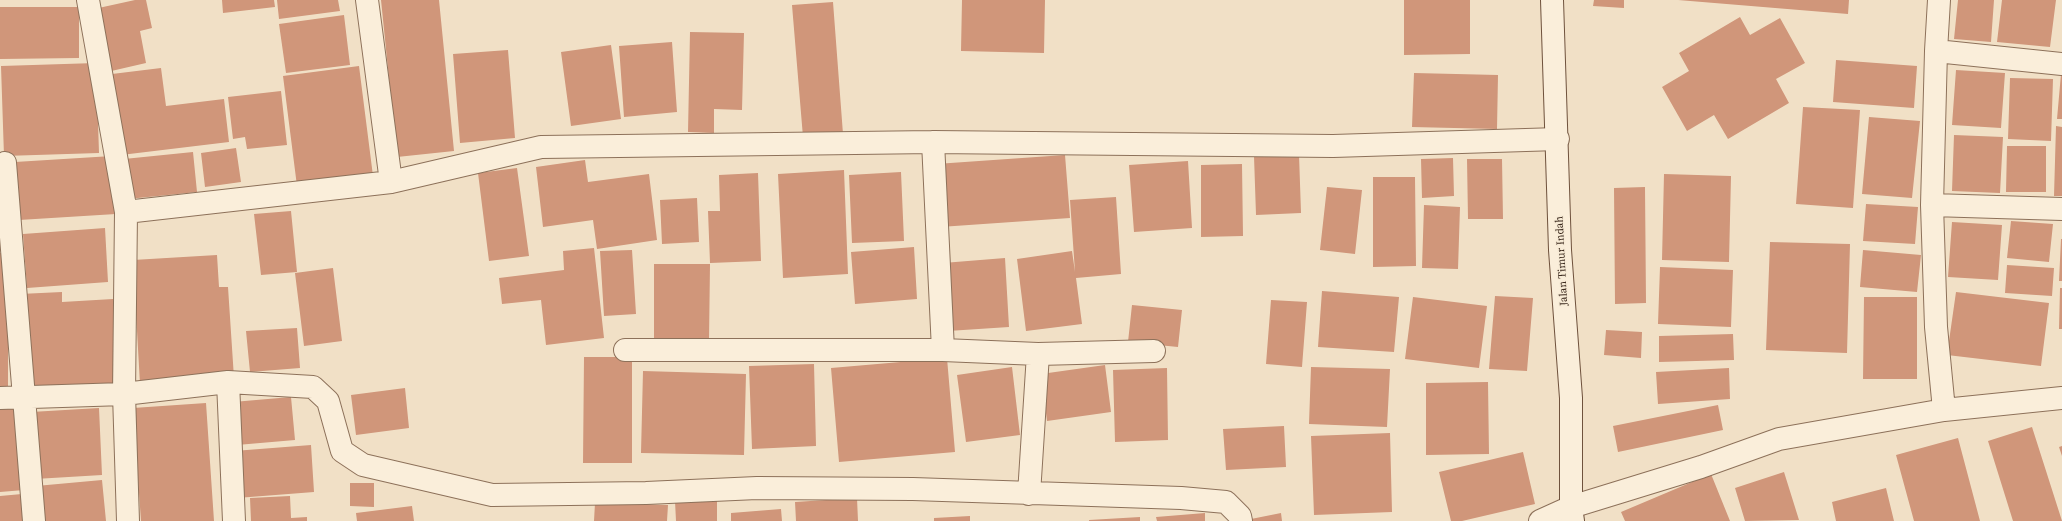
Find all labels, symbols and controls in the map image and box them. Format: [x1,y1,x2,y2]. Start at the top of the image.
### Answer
street label: Jalan Timur Indah [1553,216,1571,306]

